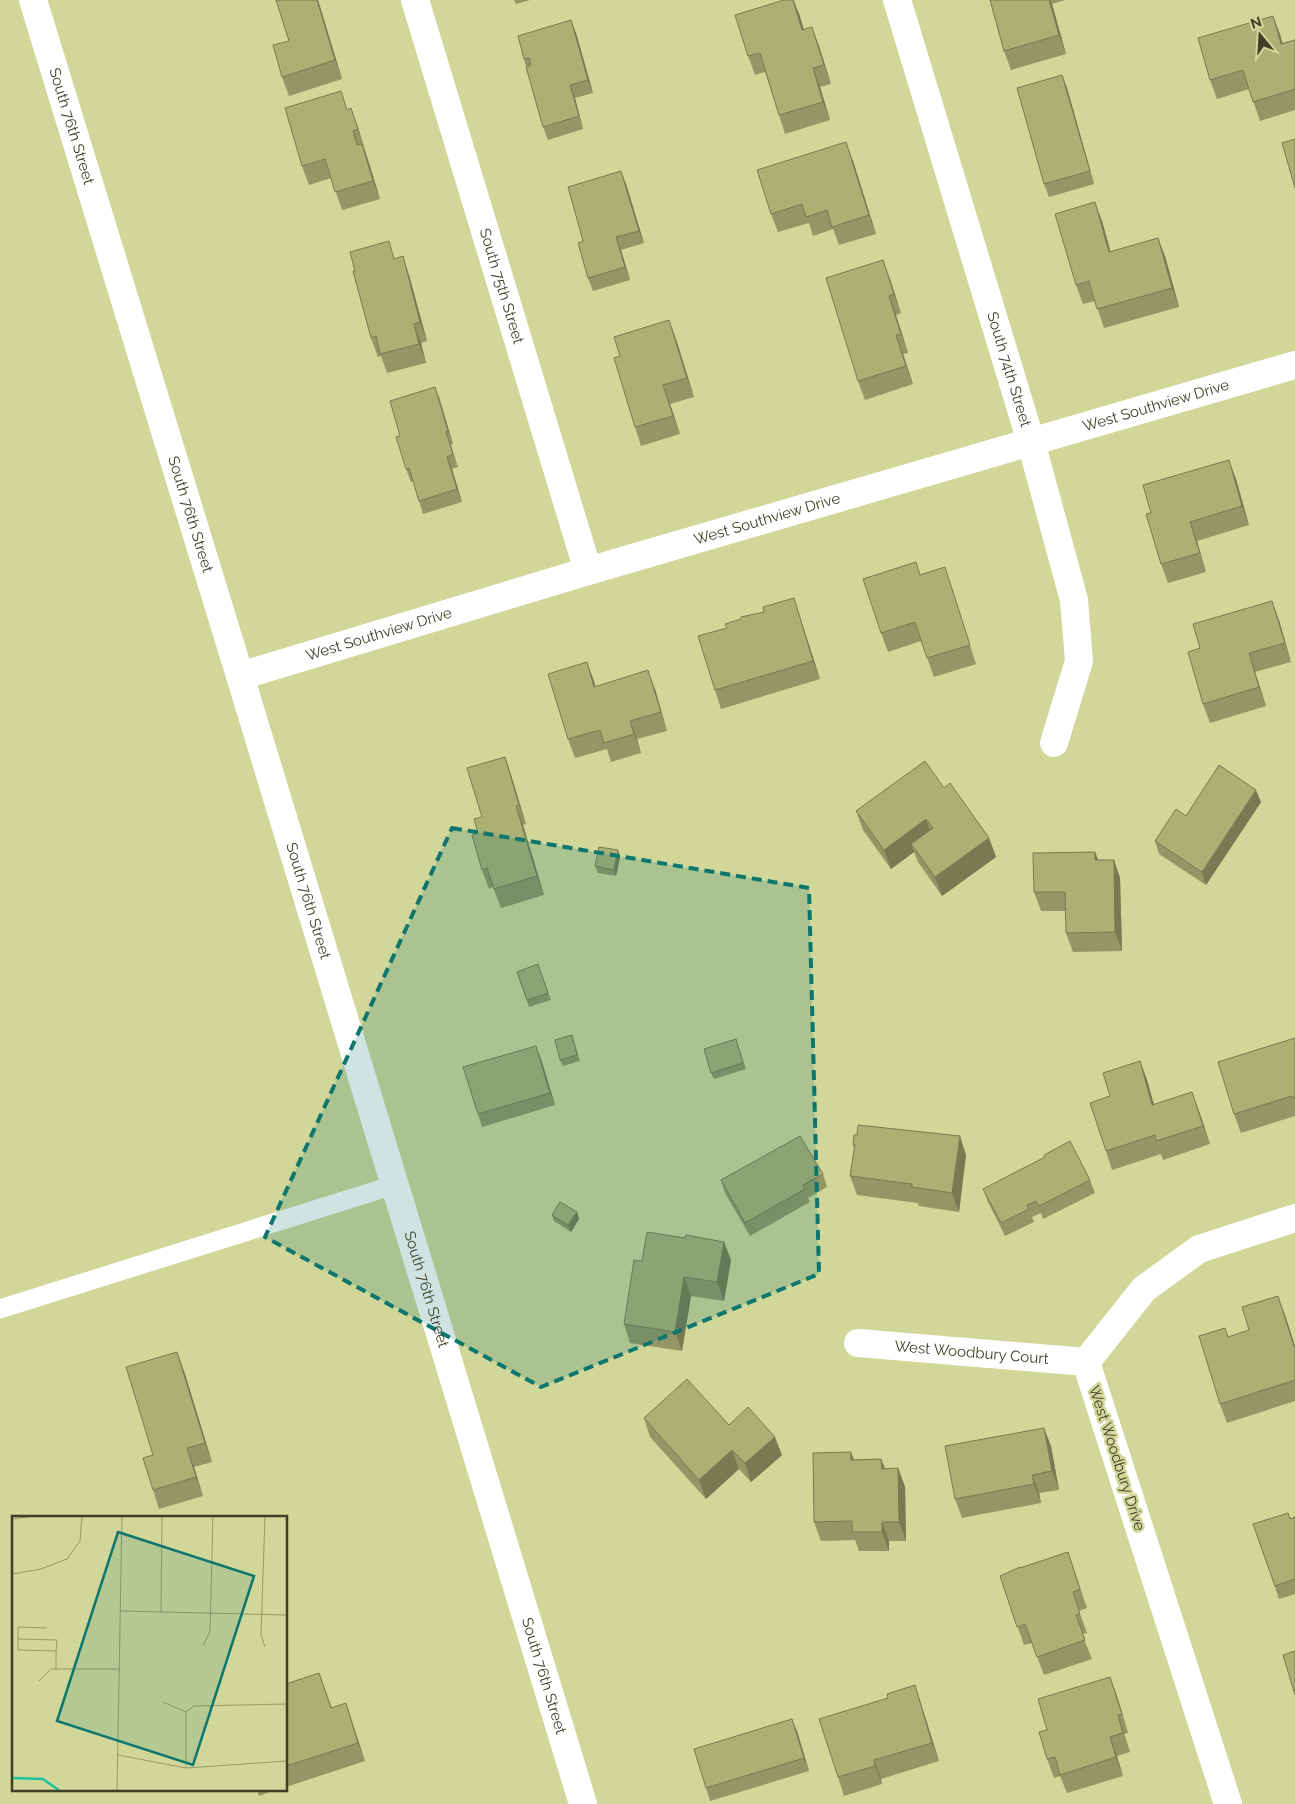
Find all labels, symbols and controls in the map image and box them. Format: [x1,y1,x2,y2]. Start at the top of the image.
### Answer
north arrow [1235,10,1285,60]
text: N [1248,13,1264,32]
street label: South 76th Street [45,66,98,187]
street label: South 75th Street [476,226,528,346]
street label: South 74th Street [983,310,1035,429]
street label: West Southview Drive [1081,376,1231,435]
street label: South 76th Street [164,454,217,575]
street label: West Southview Drive [692,489,842,549]
street label: West Southview Drive [304,604,454,665]
street label: South 76th Street [282,840,335,961]
street label: South 76th Street [400,1229,453,1350]
street label: West Woodbury Court [894,1337,1049,1368]
street label: West Woodbury Drive [1085,1383,1149,1533]
inset map [12,1516,288,1792]
street label: South 76th Street [518,1615,570,1736]

